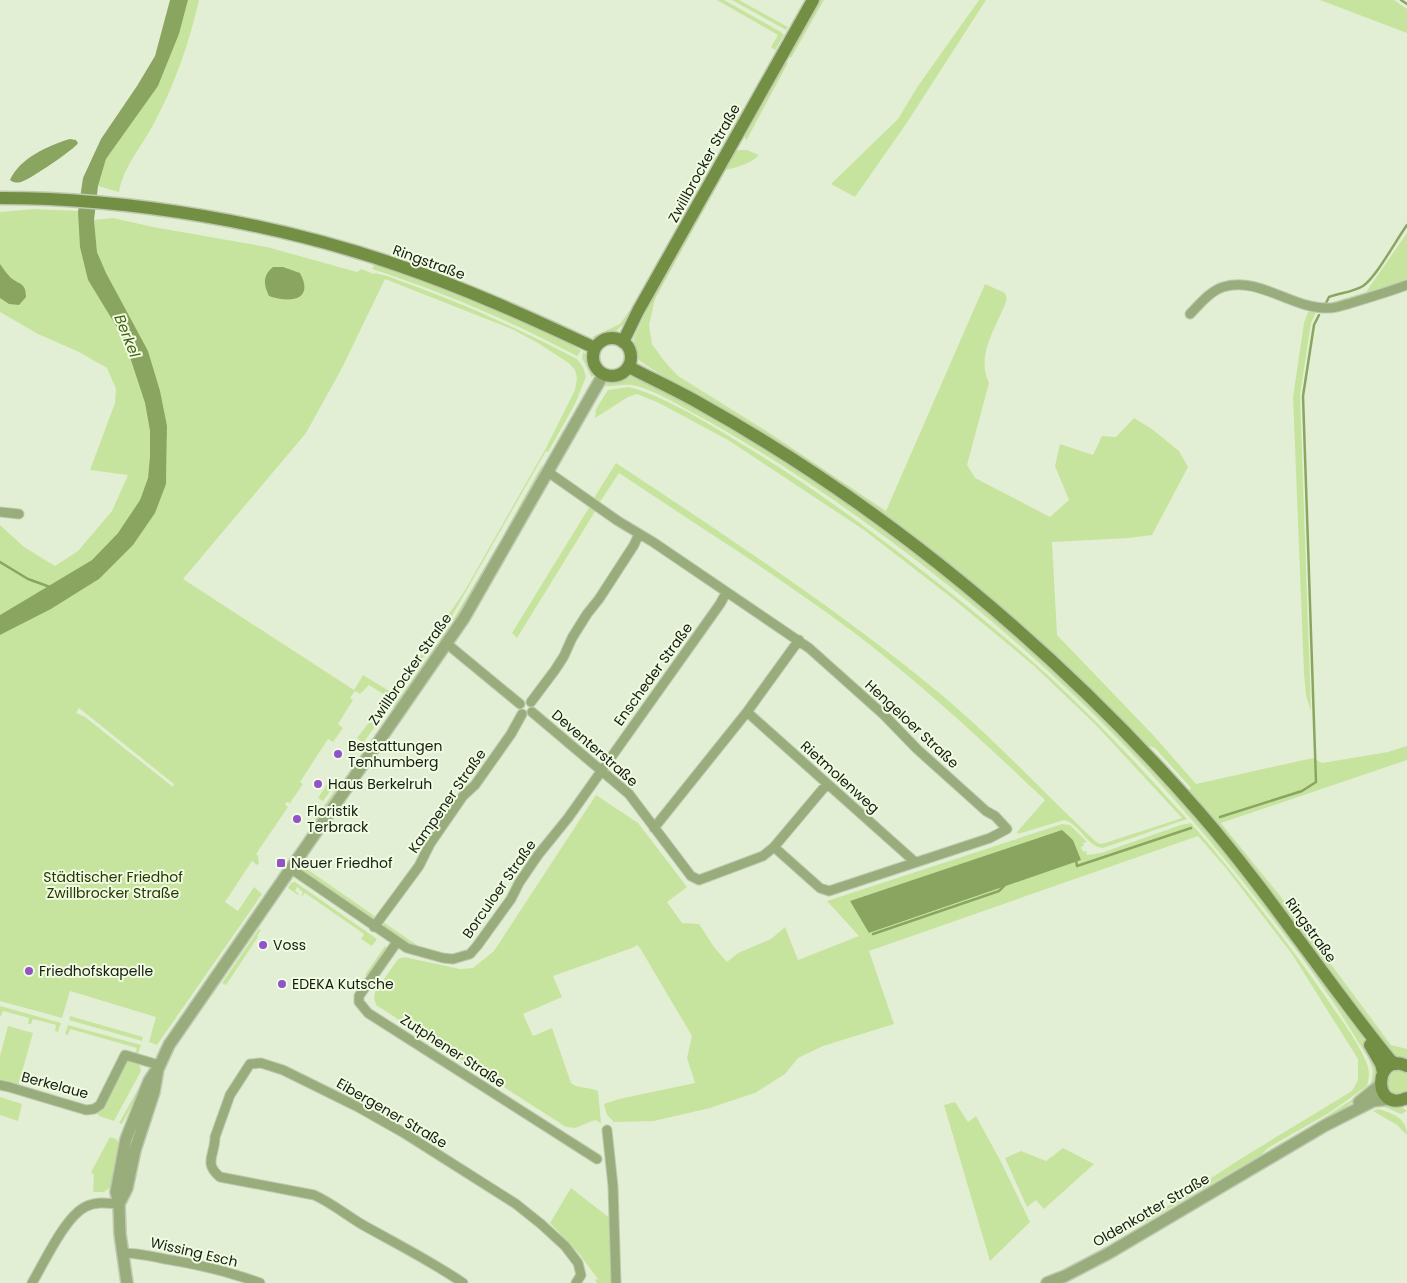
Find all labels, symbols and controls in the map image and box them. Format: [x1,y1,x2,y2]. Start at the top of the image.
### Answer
street label: Zwillbrocker Straße [663,100,745,226]
street label: Ringstraße [390,240,468,284]
water label: Berkel [109,311,146,361]
street label: Zwillbrocker Straße [364,609,456,729]
street label: Enscheder Straße [609,618,697,730]
street label: Hengeloer Straße [861,675,964,773]
street label: Deventerstraße [548,705,643,791]
place label: Bestattungen Tenhumberg [348,736,442,772]
street label: Rietmolenweg [796,736,884,818]
street label: Kampener Straße [403,745,491,857]
marker: Bestattungen Tenhumberg [332,748,344,760]
place label: Haus Berkelruh [328,774,432,794]
marker: Haus Berkelruh [312,778,324,790]
place label: Floristik Terbrack [307,801,369,837]
marker: Floristik Terbrack [291,813,303,825]
street label: Borculoer Straße [457,835,541,942]
place label: Neuer Friedhof [291,853,393,873]
marker: Neuer Friedhof [275,857,287,869]
park label: Städtischer Friedhof Zwillbrocker Straße [43,867,183,903]
street label: Ringstraße [1281,894,1342,967]
place label: Voss [273,935,306,955]
marker: Voss [257,939,269,951]
place label: Friedhofskapelle [39,961,153,981]
marker: Friedhofskapelle [23,965,35,977]
place label: EDEKA Kutsche [292,974,394,994]
marker: EDEKA Kutsche [276,978,288,990]
street label: Zutphener Straße [397,1010,510,1093]
street label: Berkelaue [19,1066,91,1104]
street label: Eibergener Straße [333,1073,451,1153]
street label: Oldenkotter Straße [1089,1168,1213,1252]
street label: Wissing Esch [148,1232,240,1272]

